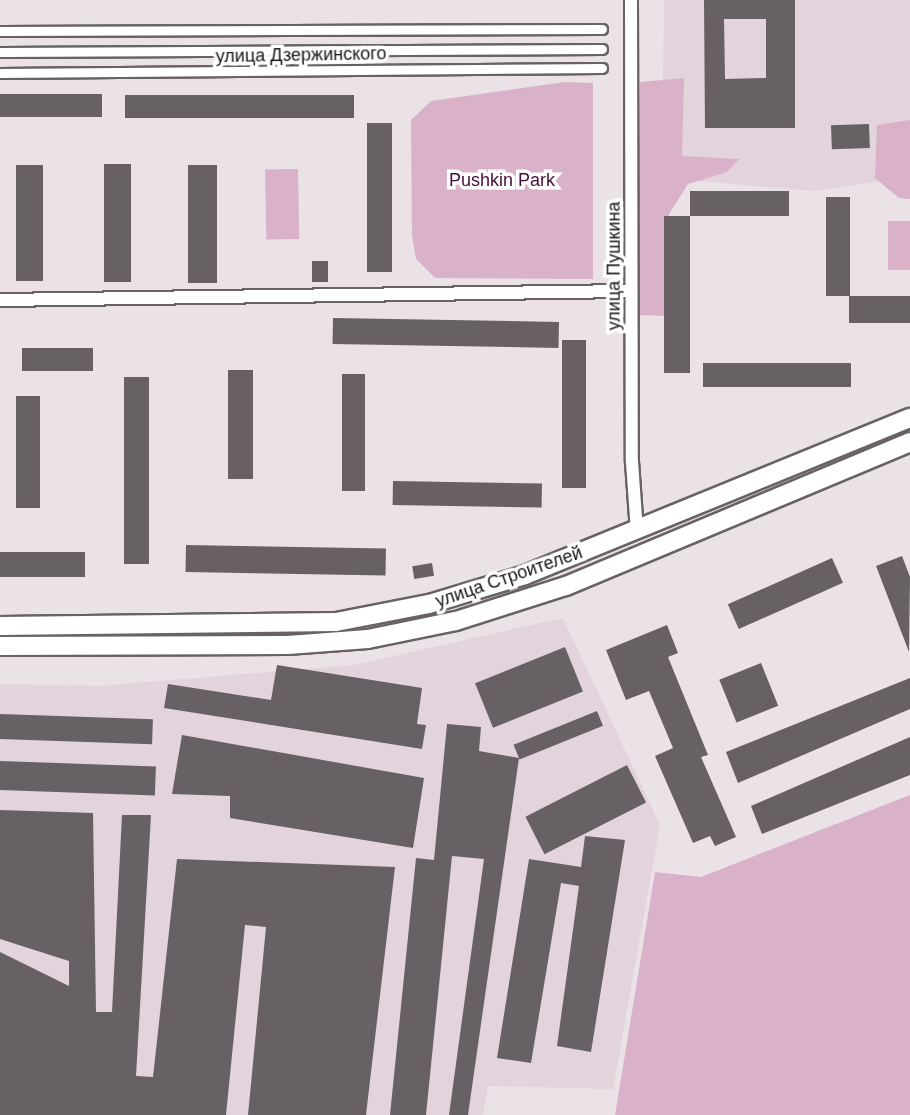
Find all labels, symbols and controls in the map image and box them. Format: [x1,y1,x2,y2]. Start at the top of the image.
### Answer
street label: улица Дзержинского [216,43,386,67]
park label: Pushkin Park [449,169,555,191]
street label: улица Пушкина [603,202,625,330]
street label: улица Строителей [433,542,585,612]

